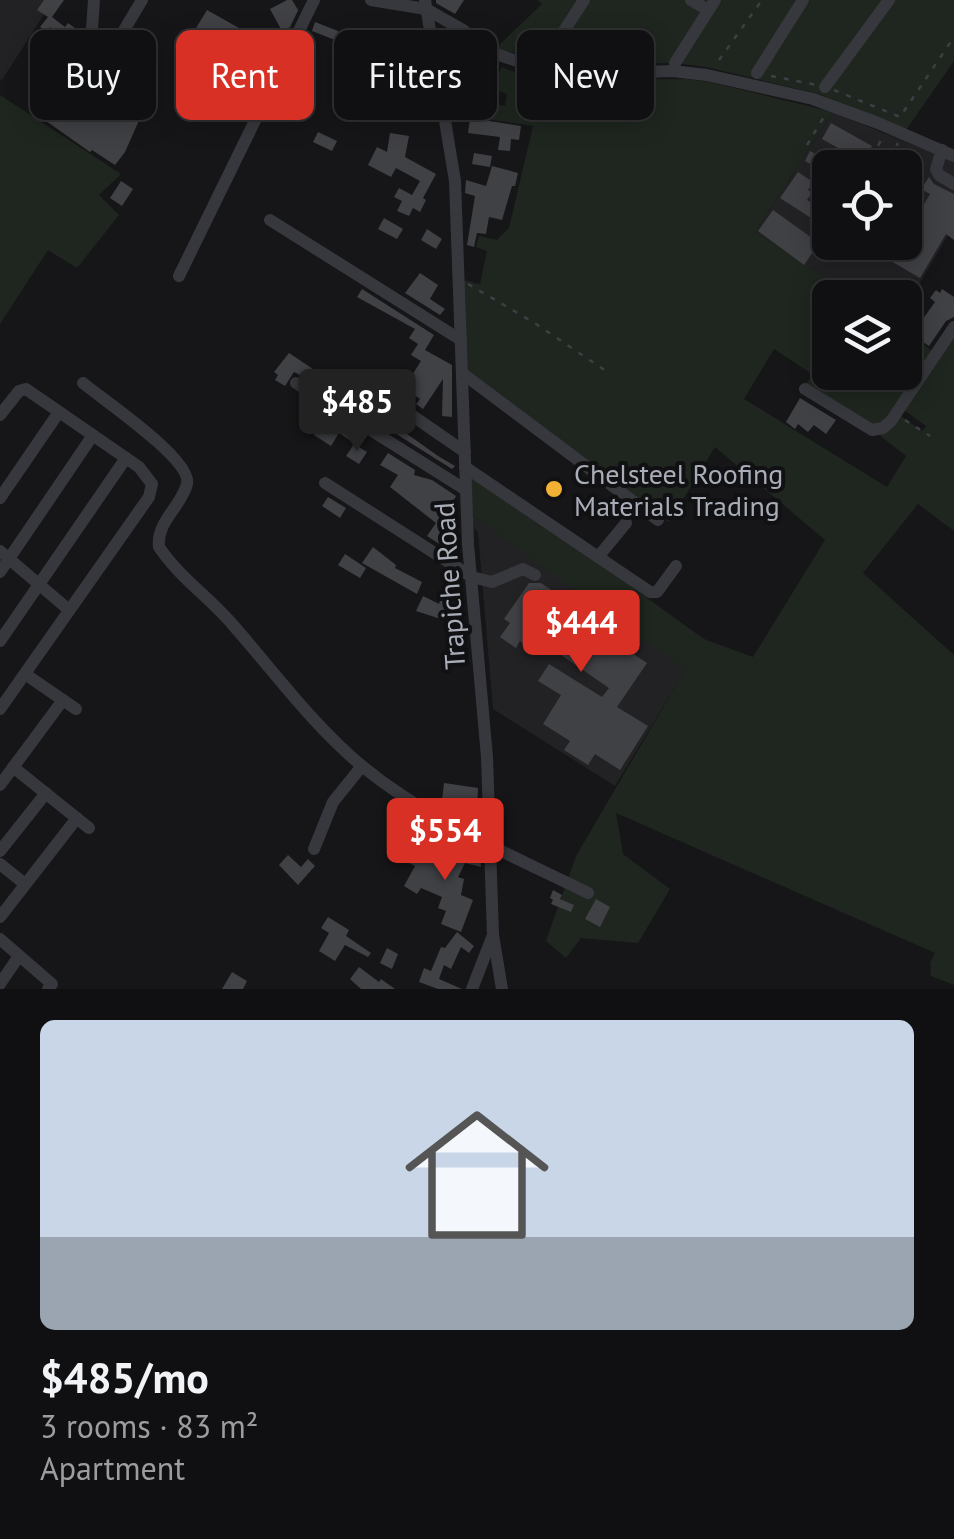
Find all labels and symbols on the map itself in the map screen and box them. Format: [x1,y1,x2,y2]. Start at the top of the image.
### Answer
pin: $485 [298,369,416,454]
place label: Chelsteel Roofing Materials Trading [574,455,783,524]
marker: Chelsteel Roofing Materials Trading [543,478,565,500]
street label: Trapiche Road [425,501,473,671]
pin: $444 [522,590,640,675]
pin: $554 [386,798,504,883]

